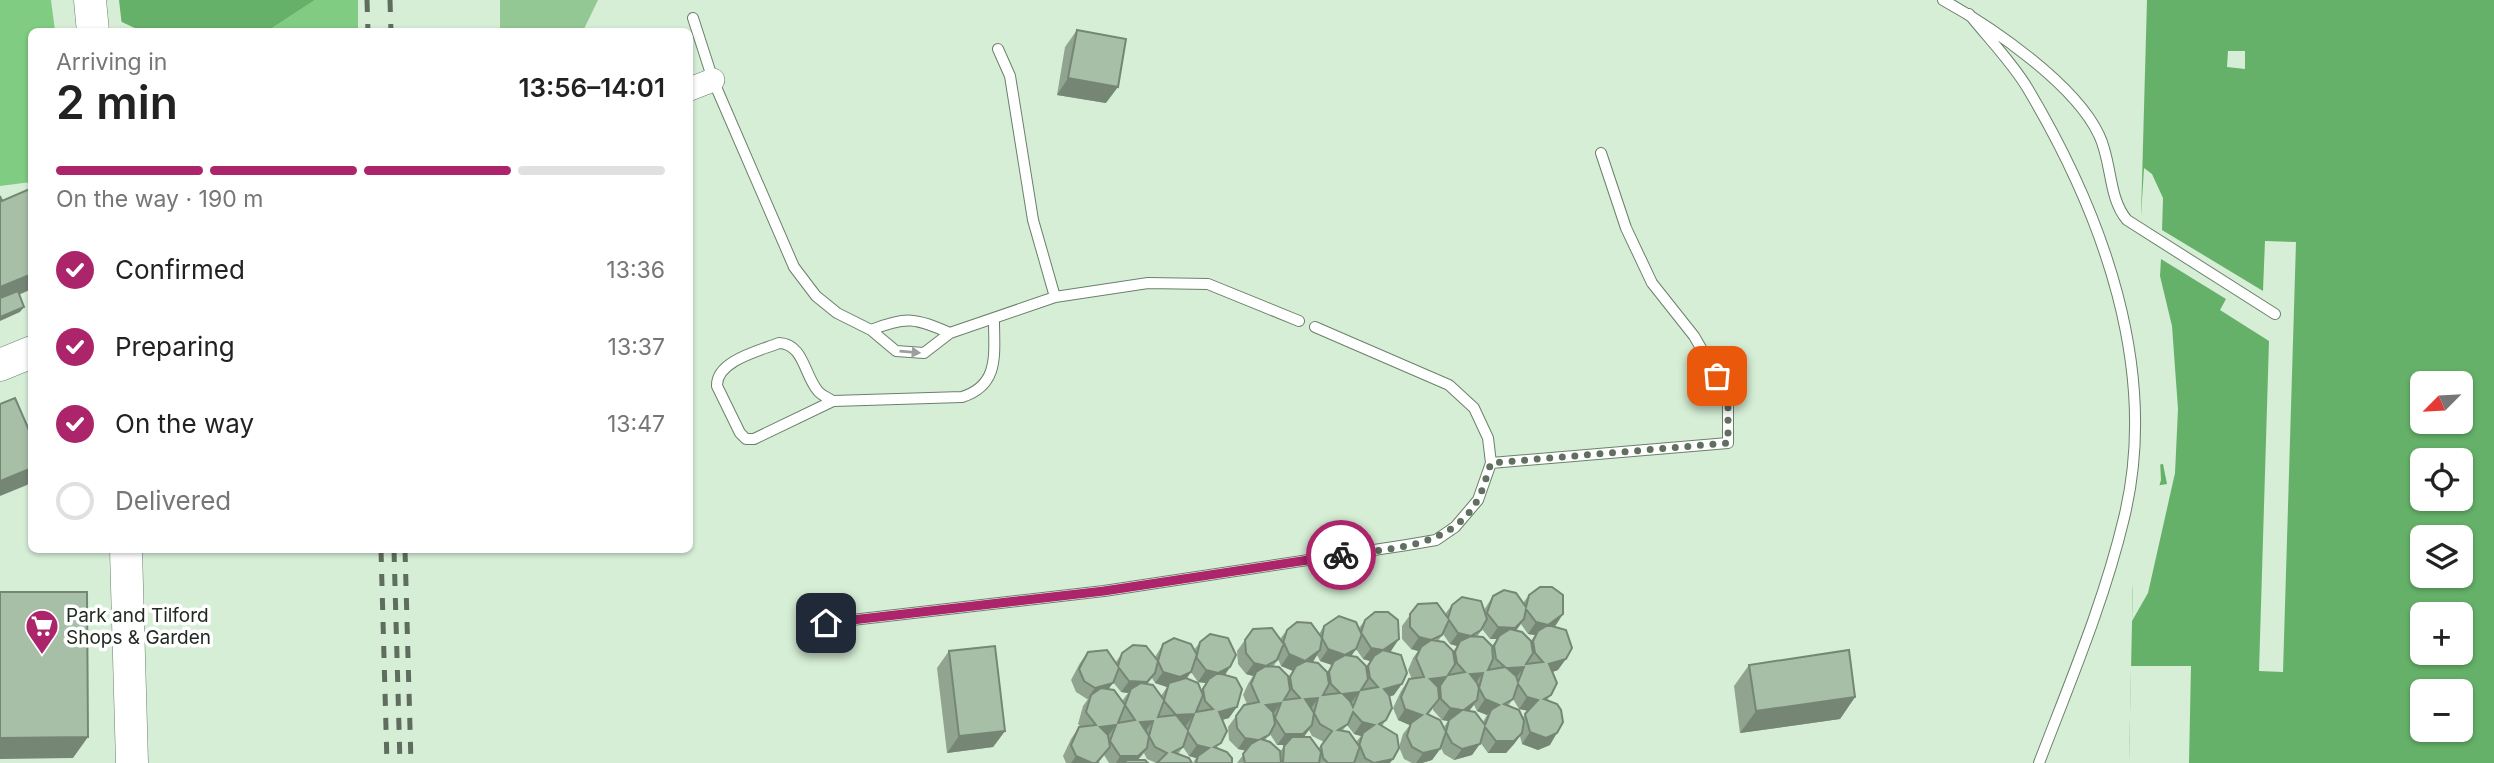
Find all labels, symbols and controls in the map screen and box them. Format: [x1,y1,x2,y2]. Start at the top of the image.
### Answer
text: Arriving in [56,48,167,76]
text: 13:56–14:01 [518,72,665,103]
text: 2 min [56,74,178,130]
text: On the way · 190 m [56,185,263,213]
icon: check [56,251,94,289]
text: Confirmed [115,254,245,285]
text: 13:36 [606,256,665,284]
icon: check [56,328,94,366]
text: Preparing [115,331,235,362]
text: 13:37 [608,333,665,361]
pin [1687,346,1747,406]
one-way arrow [899,347,921,358]
icon: bag [1698,357,1736,395]
north arrow [2410,371,2473,434]
map controls [2410,371,2473,742]
icon: check [56,405,94,443]
text: On the way [115,408,254,439]
text: 13:47 [607,410,665,438]
button: locate [2410,448,2473,511]
text: Delivered [115,485,231,516]
courier [1306,520,1376,590]
button: layers [2410,525,2473,588]
icon: bike [1322,536,1360,574]
pin [796,593,856,653]
button: + [2410,602,2473,665]
place label: Park and Tilford Shops & Garden [66,604,211,649]
icon: home [807,604,845,642]
supermarket icon: Park and Tilford Shops & Garden [23,607,61,656]
button: − [2410,679,2473,742]

